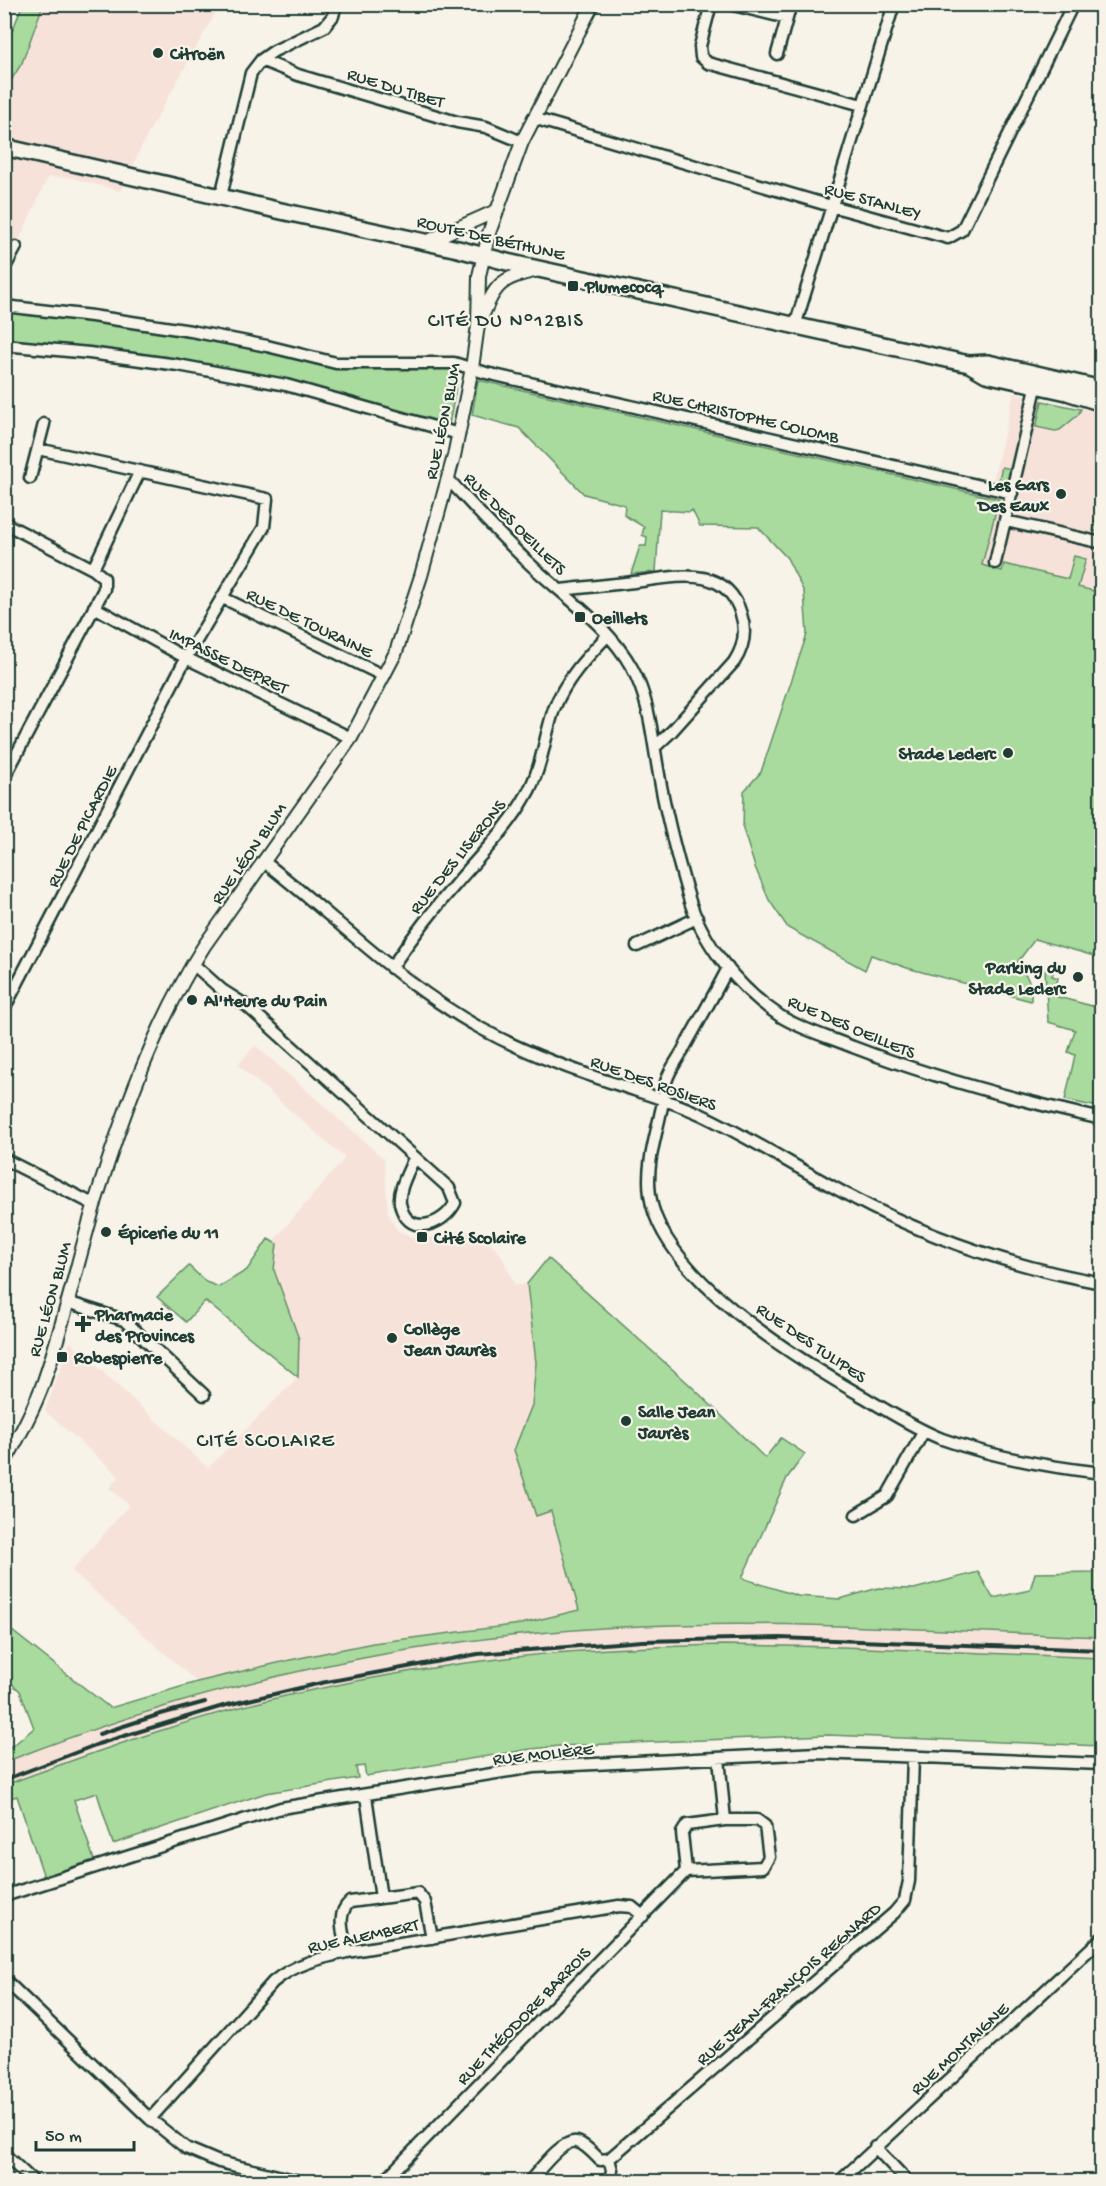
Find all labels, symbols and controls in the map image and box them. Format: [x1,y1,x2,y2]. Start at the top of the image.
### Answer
place label: Citroën [169,45,225,66]
marker: Citroën [151,46,165,60]
street label: RUE DU TIBET [344,65,447,114]
street label: RUE STANLEY [822,179,923,225]
street label: ROUTE DE BÉTHUNE [414,212,567,267]
place label: Plumecocq [584,278,665,299]
marker: Plumecocq [566,279,580,293]
district label: CITÉ DU N°12BIS [428,310,584,334]
street label: RUE LÉON BLUM [422,361,467,482]
street label: RUE CHRISTOPHE COLOMB [650,386,841,449]
street label: RUE DES OEILLETS [458,469,571,581]
place label: Les Gars Des Eaux [976,476,1050,518]
marker: Les Gars Des Eaux [1054,487,1068,501]
street label: RUE DE TOURAINE [242,585,376,664]
place label: Oeillets [592,609,649,630]
marker: Oeillets [573,610,587,624]
street label: IMPASSE DEPRET [165,624,292,701]
place label: Stade Leclerc [898,745,997,766]
marker: Stade Leclerc [1001,746,1015,760]
street label: RUE DE PICARDIE [43,762,123,892]
street label: RUE DES LISERONS [406,795,512,919]
street label: RUE LÉON BLUM [207,799,293,909]
place label: Parking du Stade Leclerc [968,959,1067,1001]
marker: Parking du Stade Leclerc [1071,970,1085,984]
place label: Al'Heure du Pain [203,992,327,1013]
street label: RUE DES OEILLETS [784,992,919,1065]
marker: Al'Heure du Pain [185,993,199,1007]
street label: RUE DES ROSIERS [587,1052,720,1117]
place label: Épicerie du 11 [118,1223,219,1245]
marker: Épicerie du 11 [99,1225,113,1239]
place label: Cité Scolaire [433,1229,527,1250]
marker: Cité Scolaire [415,1230,429,1244]
street label: RUE LÉON BLUM [25,1239,78,1360]
street label: RUE DES TULIPES [751,1299,870,1389]
place label: Pharmacie des Provinces [94,1306,195,1348]
marker: Pharmacie des Provinces [76,1317,90,1331]
place label: Collège Jean Jaurès [403,1320,497,1362]
marker: Collège Jean Jaurès [385,1331,399,1345]
place label: Robespierre [73,1349,163,1370]
marker: Robespierre [55,1350,69,1364]
place label: Salle Jean Jaurès [637,1403,716,1445]
marker: Salle Jean Jaurès [619,1414,633,1428]
district label: CITÉ SCOLAIRE [196,1430,336,1454]
street label: RUE MOLIÈRE [492,1740,596,1771]
street label: RUE JEAN-FRANÇOIS REGNARD [693,1899,887,2071]
street label: RUE ALEMBERT [306,1915,422,1959]
street label: RUE THÉODORE BARROIS [453,1943,597,2090]
street label: RUE MONTAIGNE [907,1998,1015,2101]
scale bar [36,2114,134,2152]
text: 50 m [45,2127,82,2148]

